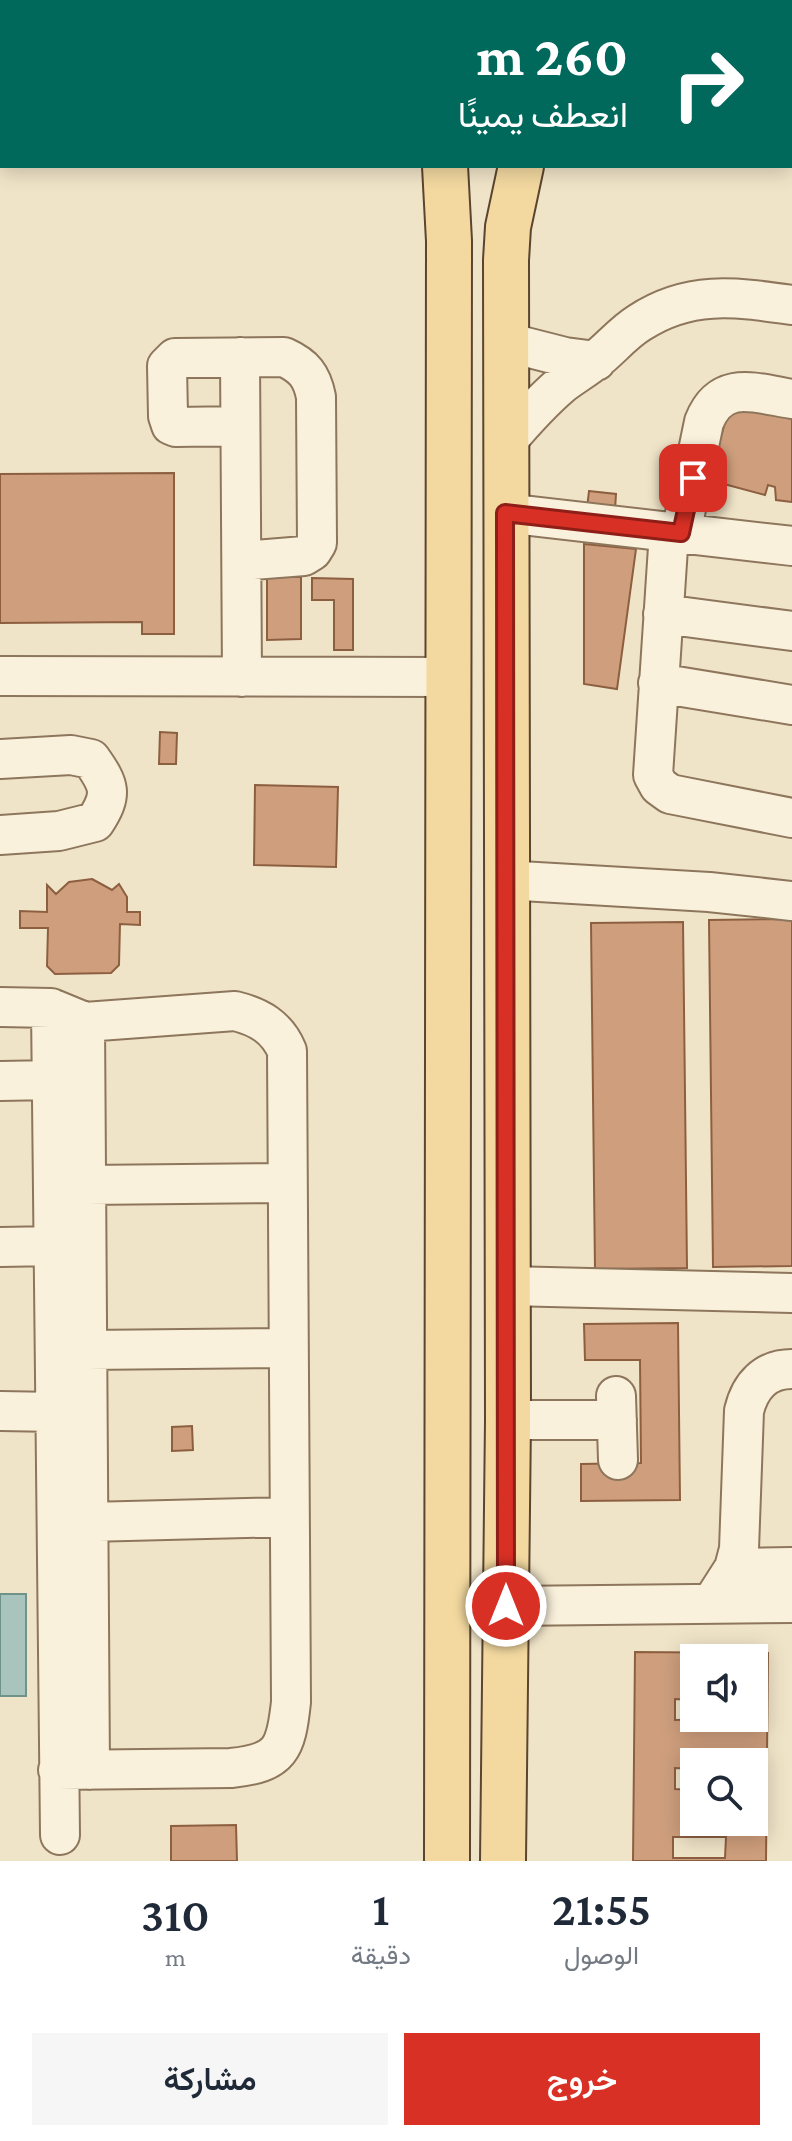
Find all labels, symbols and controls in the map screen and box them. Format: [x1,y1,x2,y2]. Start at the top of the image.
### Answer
text: 260 m [477,25,628,87]
icon: right [656,32,760,136]
text: انعطف يمينًا [458,95,628,135]
pin [659,444,727,512]
icon: arrive [671,456,715,500]
position arrow [464,1564,548,1648]
map controls [680,1644,768,1836]
button: sound [680,1644,768,1732]
button: search [680,1748,768,1836]
text: 1 [372,1882,389,1935]
text: 21:55 [552,1882,651,1935]
text: 310 [141,1888,210,1941]
text: دقيقة [351,1941,411,1970]
text: الوصول [564,1941,639,1970]
text: m [165,1943,186,1972]
button: مشاركة [32,2033,388,2125]
button: خروج [404,2033,760,2125]

